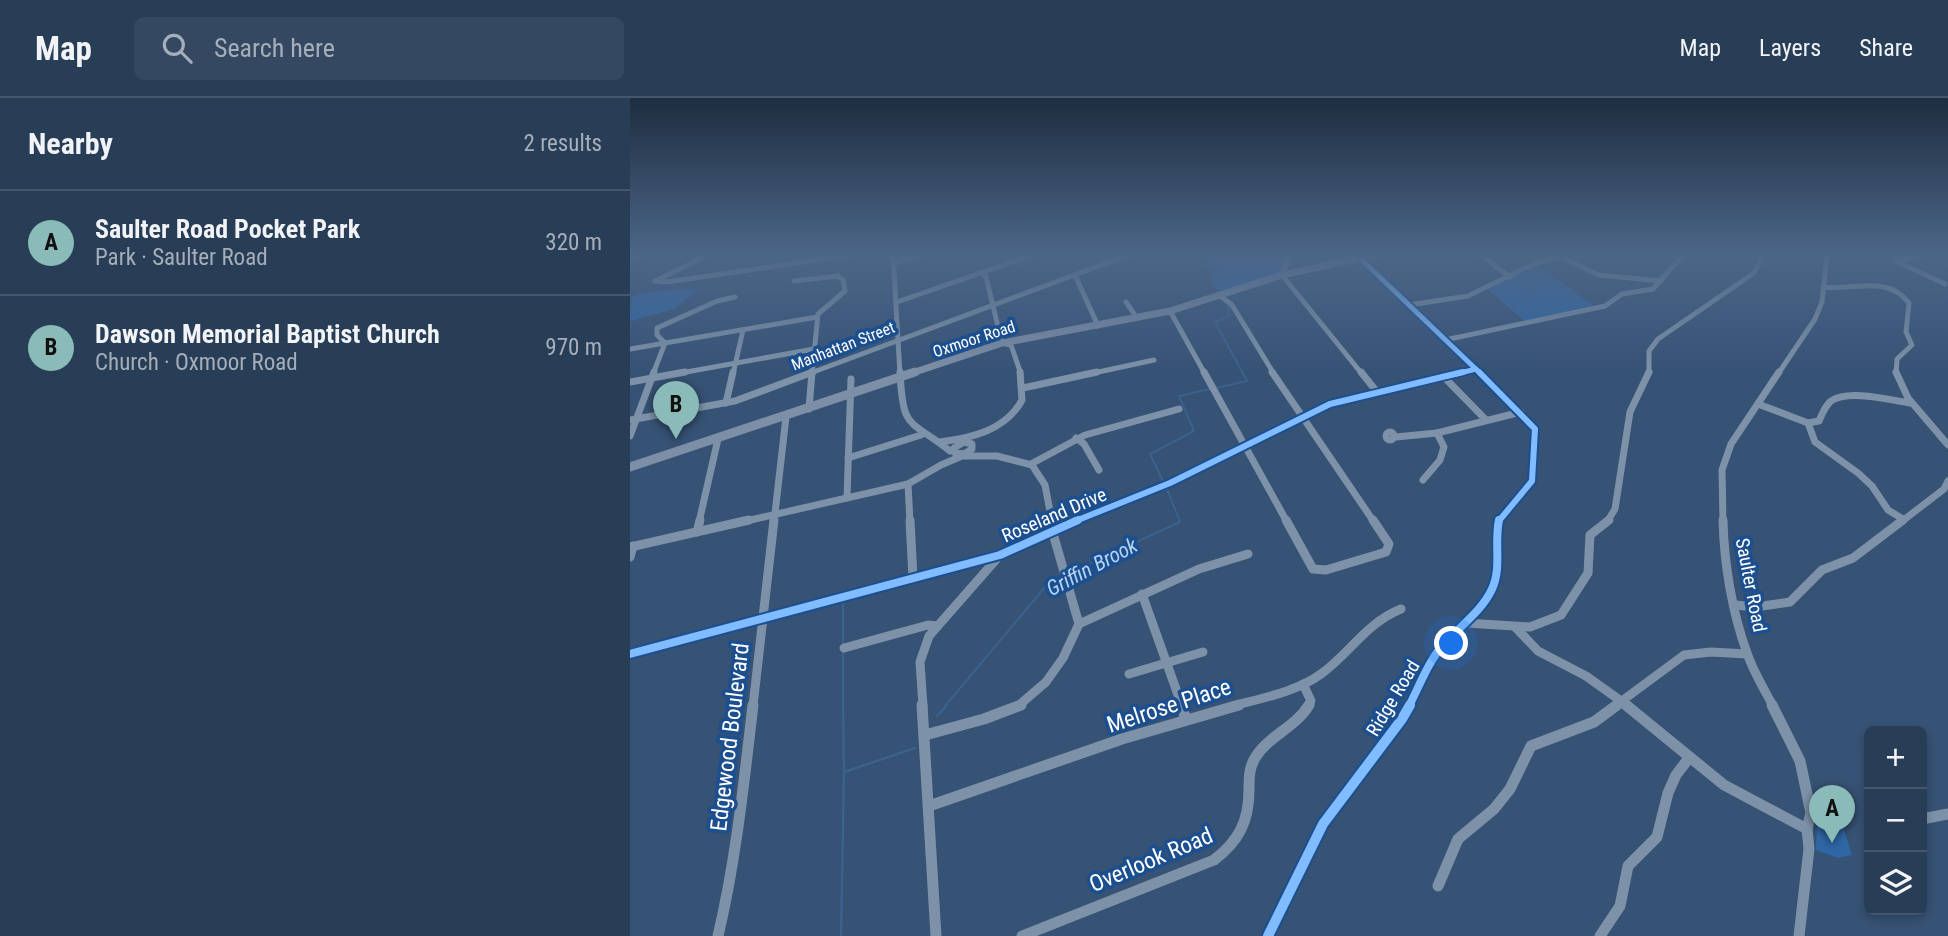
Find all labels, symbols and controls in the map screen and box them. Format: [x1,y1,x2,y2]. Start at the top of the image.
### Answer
search box [134,17,624,80]
text: Map [35,29,92,68]
icon: search [158,29,196,67]
text: Search here [214,33,335,63]
text: Map [1680,34,1721,62]
text: Layers [1759,34,1821,62]
text: Share [1859,34,1913,62]
text: Nearby [28,126,113,161]
text: 2 results [524,130,602,157]
text: Saulter Road Pocket Park [95,214,360,244]
text: A [44,229,58,256]
text: 320 m [545,229,602,256]
text: Park · Saulter Road [95,244,268,271]
street label: Oxmoor Road [930,317,1018,361]
street label: Manhattan Street [789,318,898,374]
text: Dawson Memorial Baptist Church [95,319,440,349]
text: B [45,334,57,361]
text: 970 m [545,334,602,361]
text: Church · Oxmoor Road [95,349,298,376]
pin: B [653,381,699,439]
street label: Roseland Drive [998,483,1110,547]
water label: Griffin Brook [1042,533,1142,601]
street label: Saulter Road [1731,536,1771,634]
your location [1434,626,1468,660]
street label: Edgewood Boulevard [705,641,755,833]
street label: Ridge Road [1361,656,1425,740]
street label: Melrose Place [1104,673,1234,739]
map controls [1864,726,1927,915]
button: + [1864,726,1927,789]
pin: A [1809,785,1855,843]
button: − [1864,789,1927,852]
street label: Overlook Road [1085,822,1217,898]
button: layers [1864,852,1927,915]

